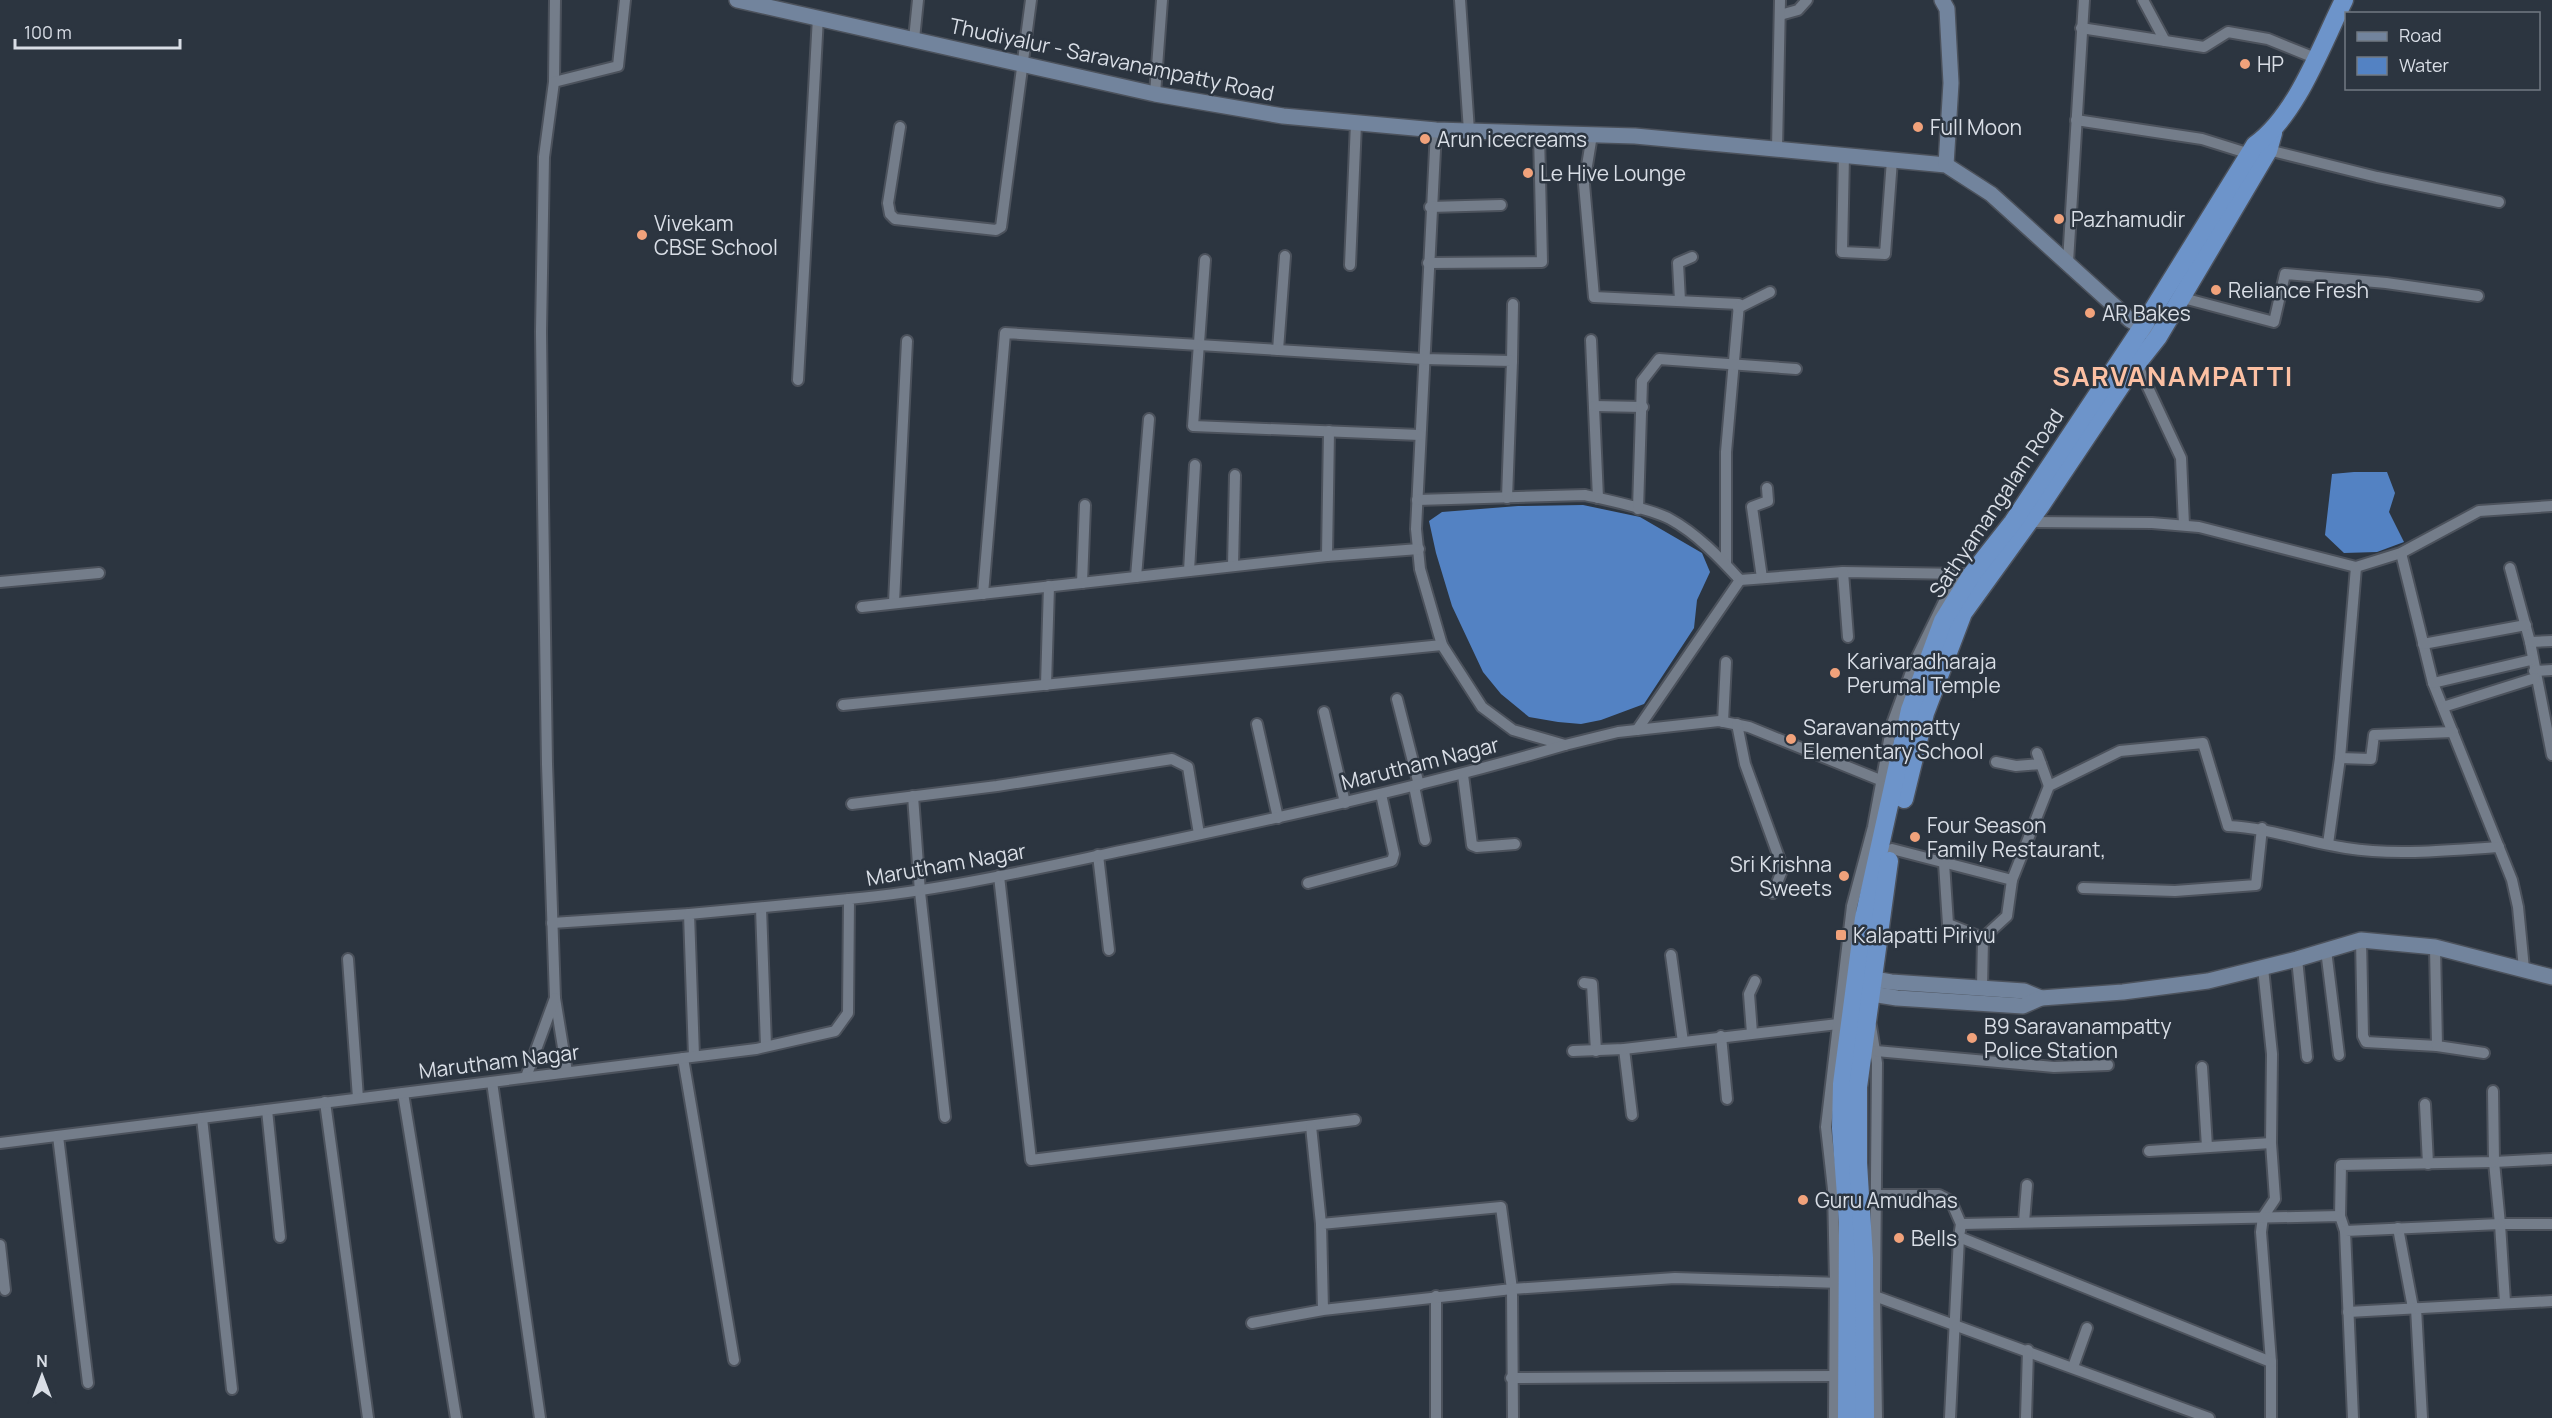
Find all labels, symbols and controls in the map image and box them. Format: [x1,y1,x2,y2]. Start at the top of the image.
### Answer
street label: Thudiyalur - Saravanampatty Road [947,11,1277,107]
scale bar [15,12,180,50]
legend [2345,12,2540,90]
text: 100 m [24,20,72,44]
text: Road [2399,23,2442,47]
place label: HP [2257,50,2284,78]
text: Water [2399,53,2449,77]
marker: HP [2238,57,2252,71]
place label: Full Moon [1930,113,2022,141]
marker: Full Moon [1911,120,1925,134]
place label: Arun icecreams [1437,125,1587,153]
marker: Arun icecreams [1418,132,1432,146]
place label: Le Hive Lounge [1540,159,1686,187]
marker: Le Hive Lounge [1521,166,1535,180]
place label: Pazhamudir [2071,205,2186,233]
place label: Vivekam CBSE School [654,209,778,261]
marker: Pazhamudir [2052,212,2066,226]
marker: Vivekam CBSE School [635,228,649,242]
place label: Reliance Fresh [2228,276,2369,304]
marker: Reliance Fresh [2209,283,2223,297]
place label: AR Bakes [2102,299,2191,327]
marker: AR Bakes [2083,306,2097,320]
district label: SARVANAMPATTI [2052,357,2294,394]
street label: Sathyamangalam Road [1922,403,2070,603]
place label: Karivaradharaja Perumal Temple [1847,647,2001,699]
marker: Karivaradharaja Perumal Temple [1828,666,1842,680]
place label: Saravanampatty Elementary School [1803,713,1984,765]
street label: Marutham Nagar [1338,730,1502,796]
marker: Saravanampatty Elementary School [1784,732,1798,746]
place label: Four Season Family Restaurant, [1927,811,2106,863]
marker: Four Season Family Restaurant, [1908,830,1922,844]
street label: Marutham Nagar [864,836,1028,892]
place label: Sri Krishna Sweets [1730,850,1832,902]
marker: Sri Krishna Sweets [1837,869,1851,883]
place label: Kalapatti Pirivu [1853,921,1996,949]
marker: Kalapatti Pirivu [1834,928,1848,942]
place label: B9 Saravanampatty Police Station [1984,1012,2172,1064]
marker: B9 Saravanampatty Police Station [1965,1031,1979,1045]
street label: Marutham Nagar [417,1037,581,1085]
place label: Guru Amudhas [1815,1186,1958,1214]
marker: Guru Amudhas [1796,1193,1810,1207]
place label: Bells [1911,1224,1957,1252]
marker: Bells [1892,1231,1906,1245]
north arrow [12,1346,72,1406]
text: N [36,1350,48,1372]

